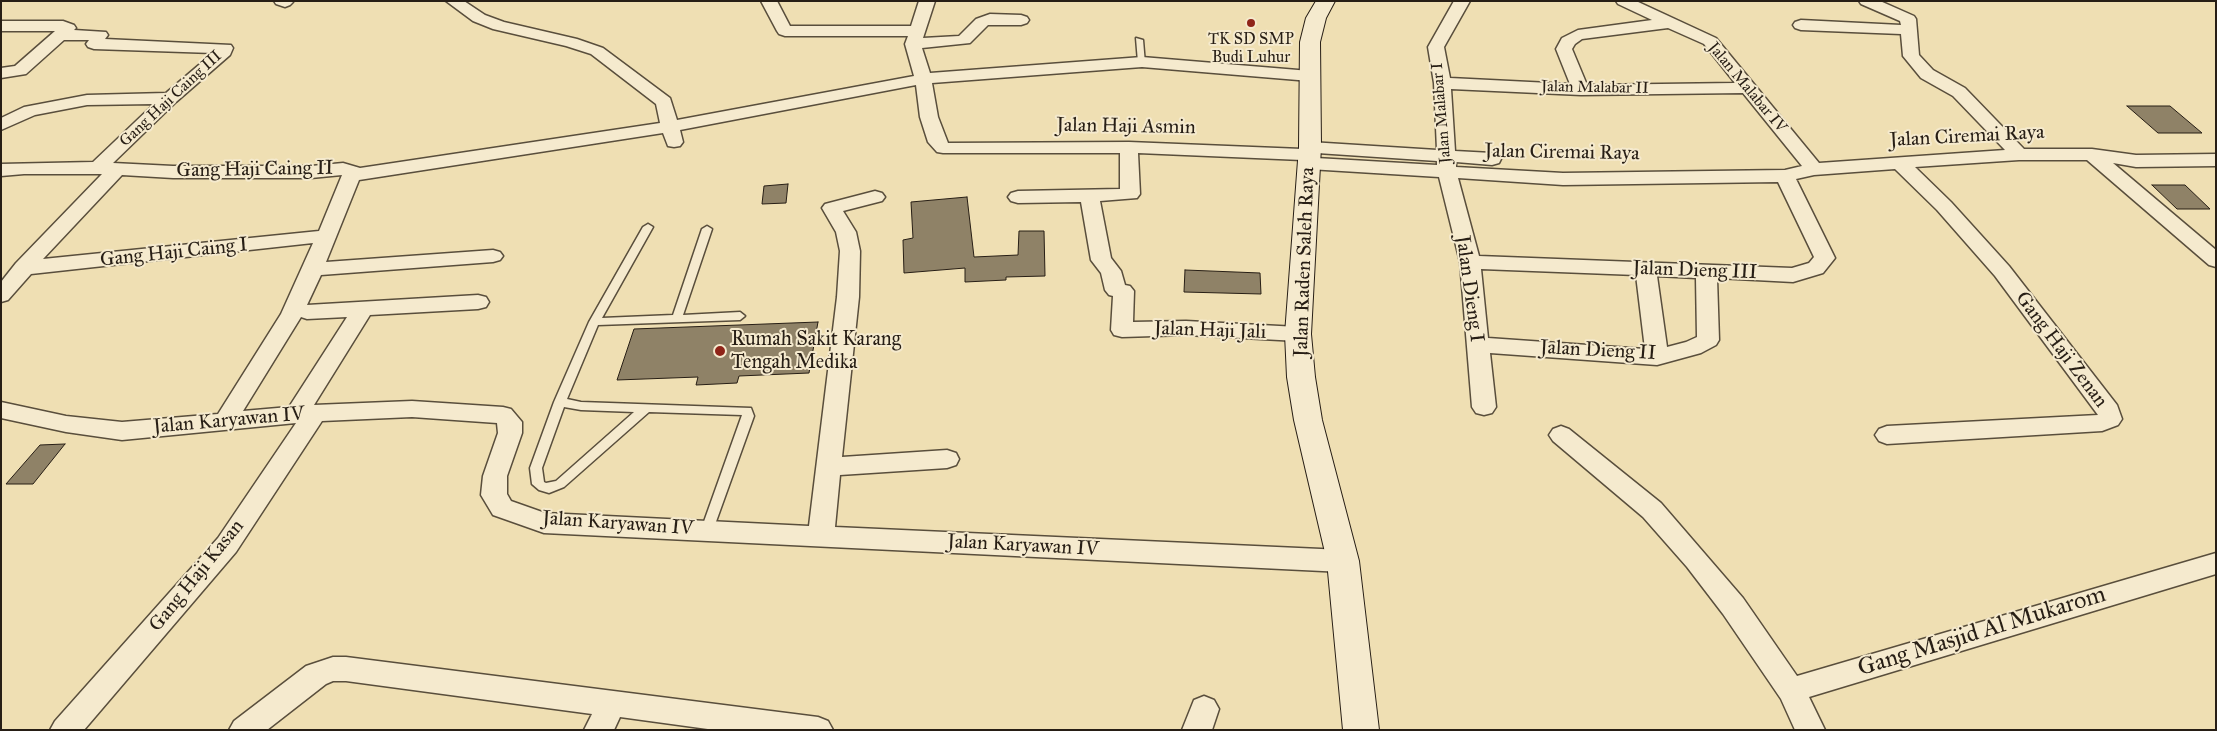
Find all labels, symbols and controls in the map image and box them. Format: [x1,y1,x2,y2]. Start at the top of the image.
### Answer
marker: TK SD SMP Budi Luhur [1245,17,1257,29]
place label: TK SD SMP Budi Luhur [1208,30,1294,68]
street label: Jalan Malabar IV [1704,39,1790,137]
street label: Gang Haji Caing III [116,47,226,151]
street label: Jalan Malabar I [1428,62,1456,164]
street label: Jalan Malabar II [1541,77,1649,99]
street label: Jalan Haji Asmin [1056,114,1196,140]
street label: Jalan Ciremai Raya [1889,121,2045,153]
street label: Jalan Ciremai Raya [1484,140,1640,166]
street label: Gang Haji Caing II [176,157,334,183]
street label: Jalan Raden Saleh Raya [1290,167,1320,357]
street label: Gang Haji Caing I [99,233,249,273]
street label: Jalan Dieng I [1450,234,1488,344]
street label: Jalan Dieng III [1632,257,1758,285]
street label: Gang Haji Zenan [2010,287,2112,413]
street label: Jalan Haji Jali [1153,317,1267,345]
place label: Rumah Sakit Karang Tengah Medika [731,328,901,375]
street label: Jalan Dieng II [1539,336,1657,366]
marker: Rumah Sakit Karang Tengah Medika [713,344,727,358]
street label: Jalan Karyawan IV [152,402,306,440]
street label: Jalan Karyawan IV [541,507,695,541]
street label: Gang Haji Kasan [145,515,249,637]
street label: Jalan Karyawan IV [947,530,1099,562]
street label: Gang Masjid Al Mukarom [1854,581,2110,683]

